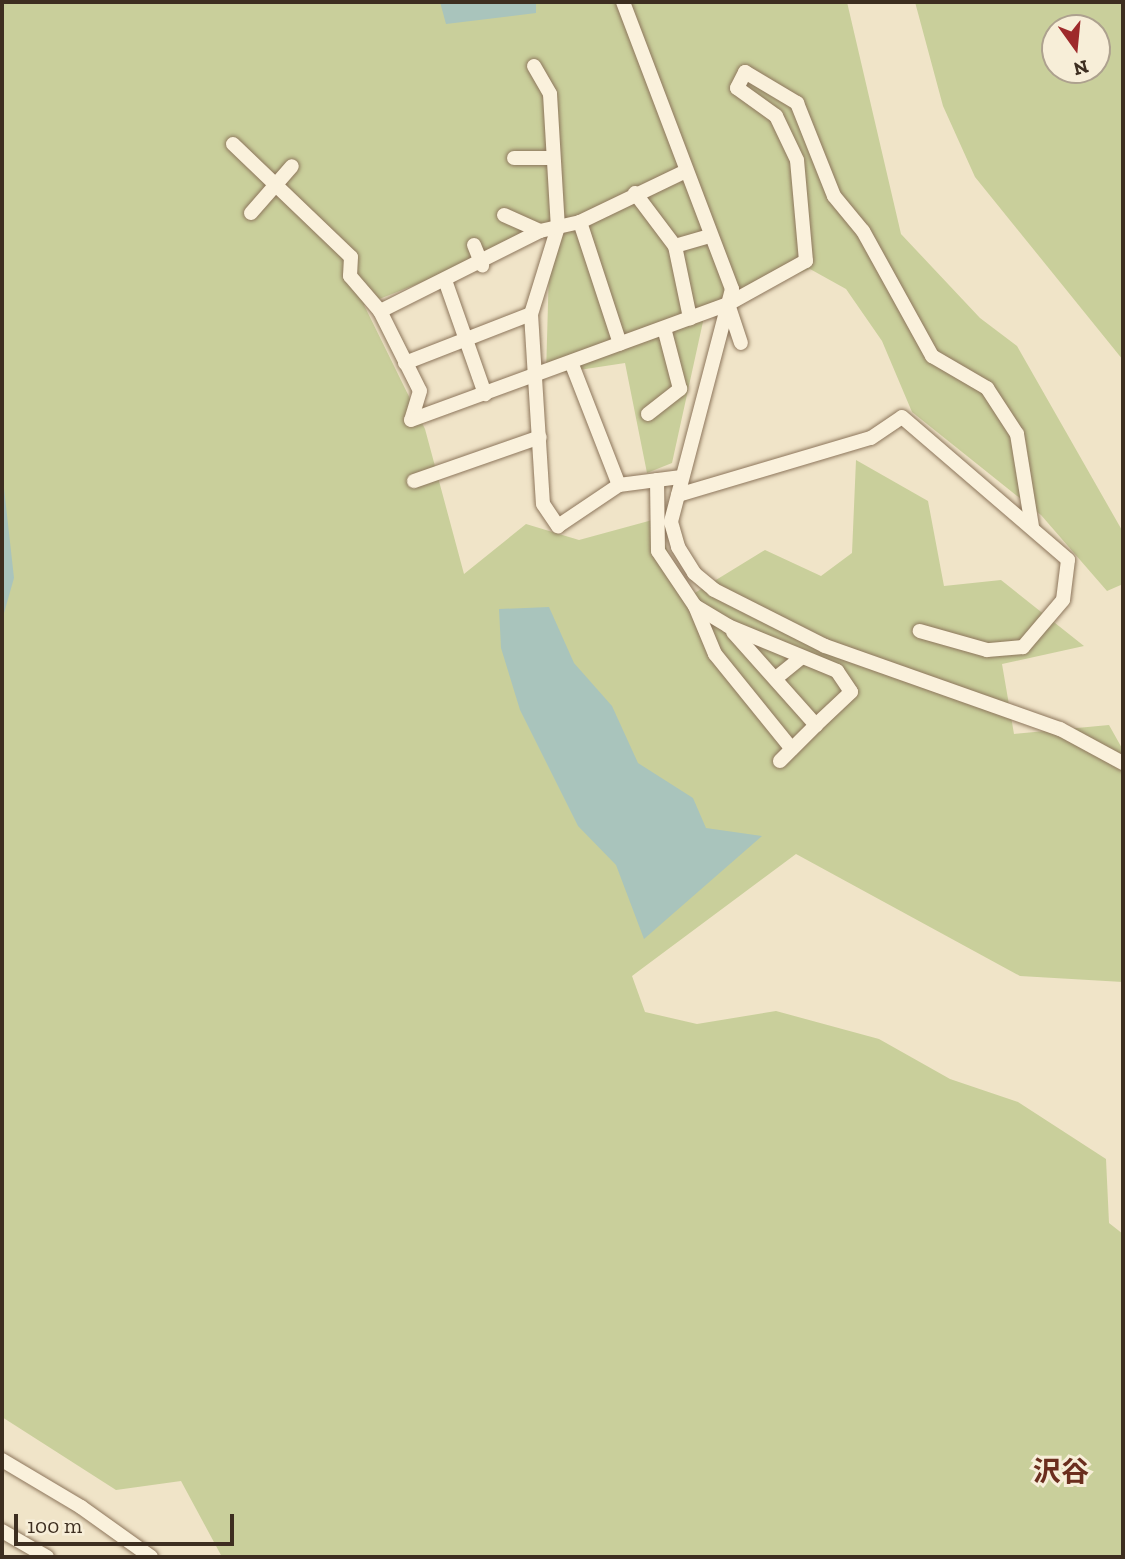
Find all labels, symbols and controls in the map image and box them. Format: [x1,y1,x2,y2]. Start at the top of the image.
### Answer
north arrow [1041,14,1111,84]
text: N [1071,55,1091,81]
district label: 沢谷 [1033,1455,1089,1489]
scale bar [18,1500,238,1544]
text: 100 m [27,1513,82,1538]

